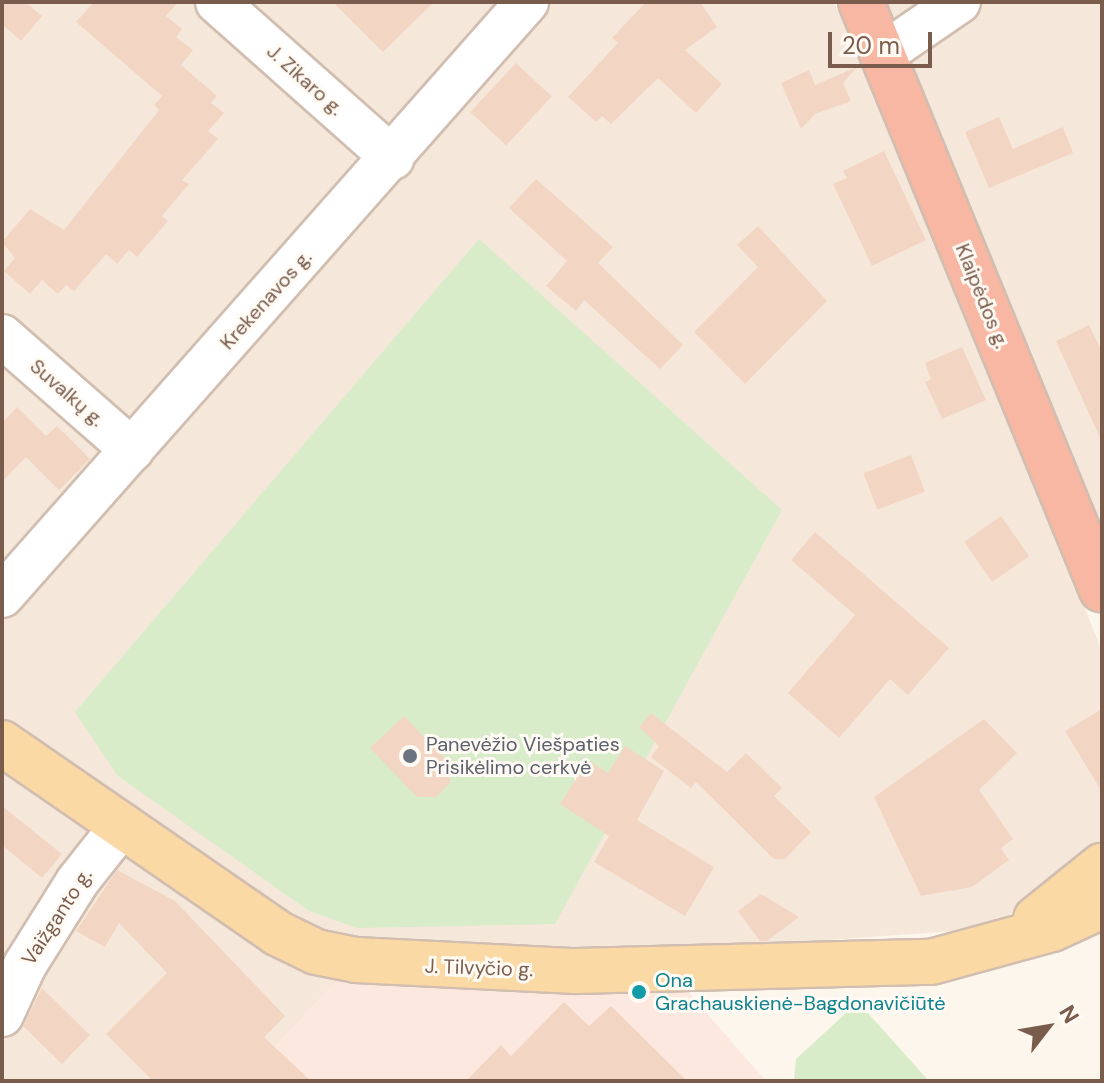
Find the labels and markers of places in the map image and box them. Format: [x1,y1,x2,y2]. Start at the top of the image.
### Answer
place label: Panevėžio Viešpaties Prisikėlimo cerkvė [426,732,620,779]
marker: Panevėžio Viešpaties Prisikėlimo cerkvė [401,747,419,765]
place label: Ona Grachauskienė-Bagdonavičiūtė [655,968,946,1015]
marker: Ona Grachauskienė-Bagdonavičiūtė [630,983,648,1001]

